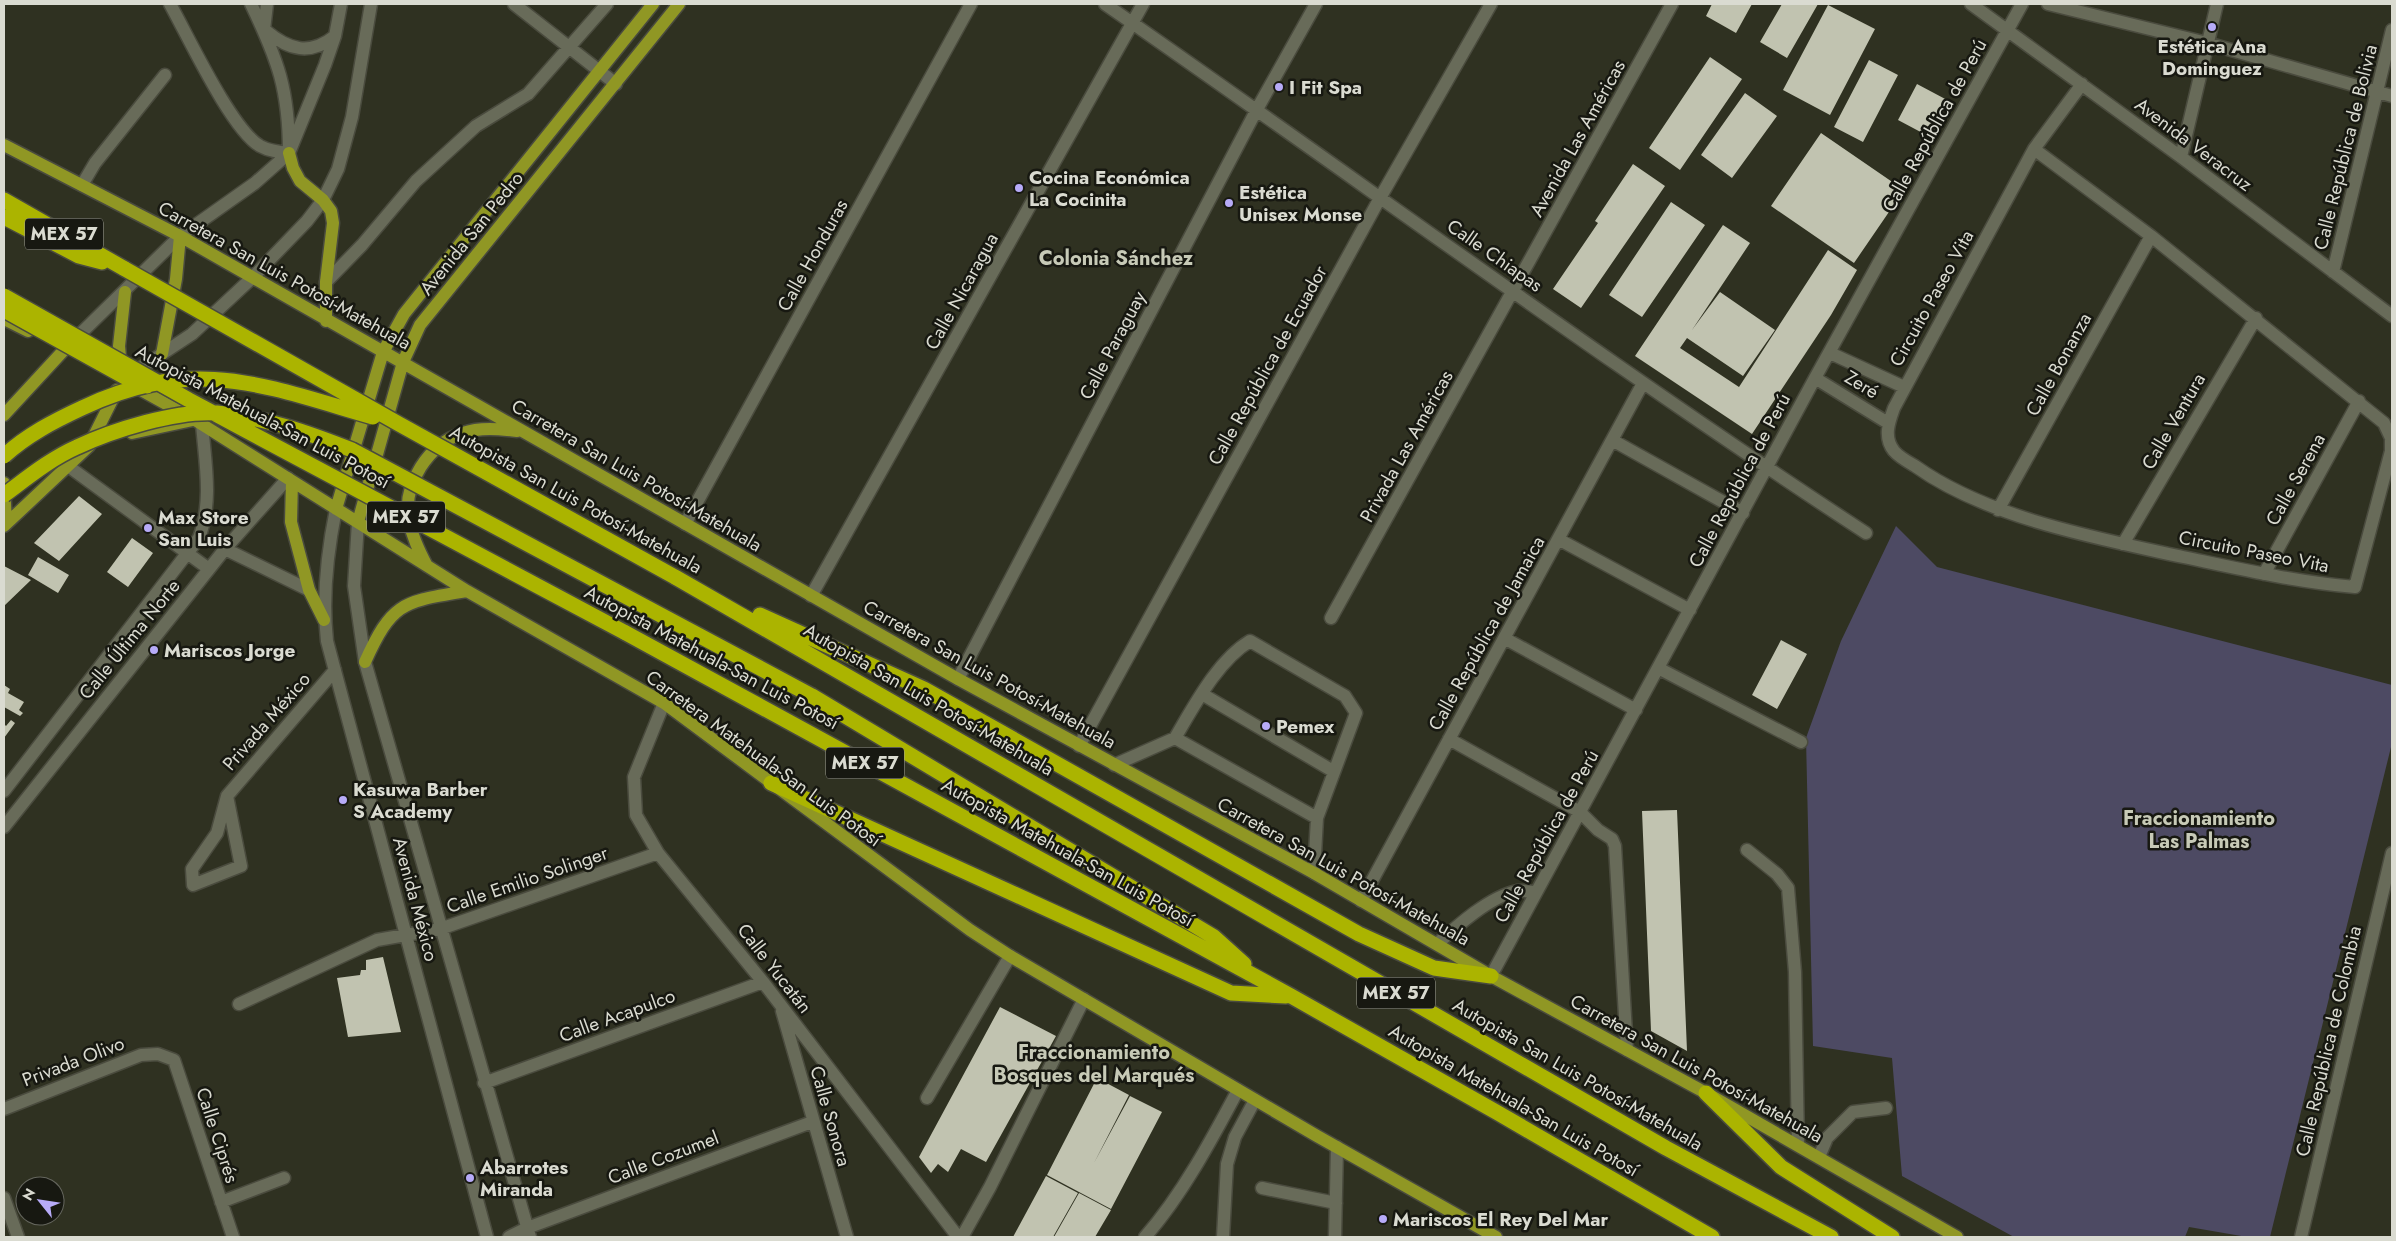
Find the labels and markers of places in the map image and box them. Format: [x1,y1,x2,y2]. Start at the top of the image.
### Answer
marker: Estética Ana Dominguez [2206,21,2218,33]
place label: Estética Ana Dominguez [2158,33,2266,82]
place label: I Fit Spa [1289,74,1362,101]
marker: I Fit Spa [1273,81,1285,93]
place label: Cocina Económica La Cocinita [1029,164,1190,213]
place label: Estética Unisex Monse [1239,179,1362,228]
marker: Cocina Económica La Cocinita [1013,182,1025,194]
marker: Estética Unisex Monse [1223,197,1235,209]
place label: Max Store San Luis [158,504,249,553]
marker: Max Store San Luis [142,522,154,534]
place label: Mariscos Jorge [164,637,295,664]
marker: Mariscos Jorge [148,644,160,656]
place label: Pemex [1276,713,1335,740]
marker: Pemex [1260,720,1272,732]
place label: Kasuwa Barber S Academy [353,776,488,825]
marker: Kasuwa Barber S Academy [337,794,349,806]
place label: Abarrotes Miranda [479,1154,568,1203]
marker: Abarrotes Miranda [464,1172,476,1184]
place label: Mariscos El Rey Del Mar [1393,1206,1608,1233]
marker: Mariscos El Rey Del Mar [1377,1213,1389,1225]

